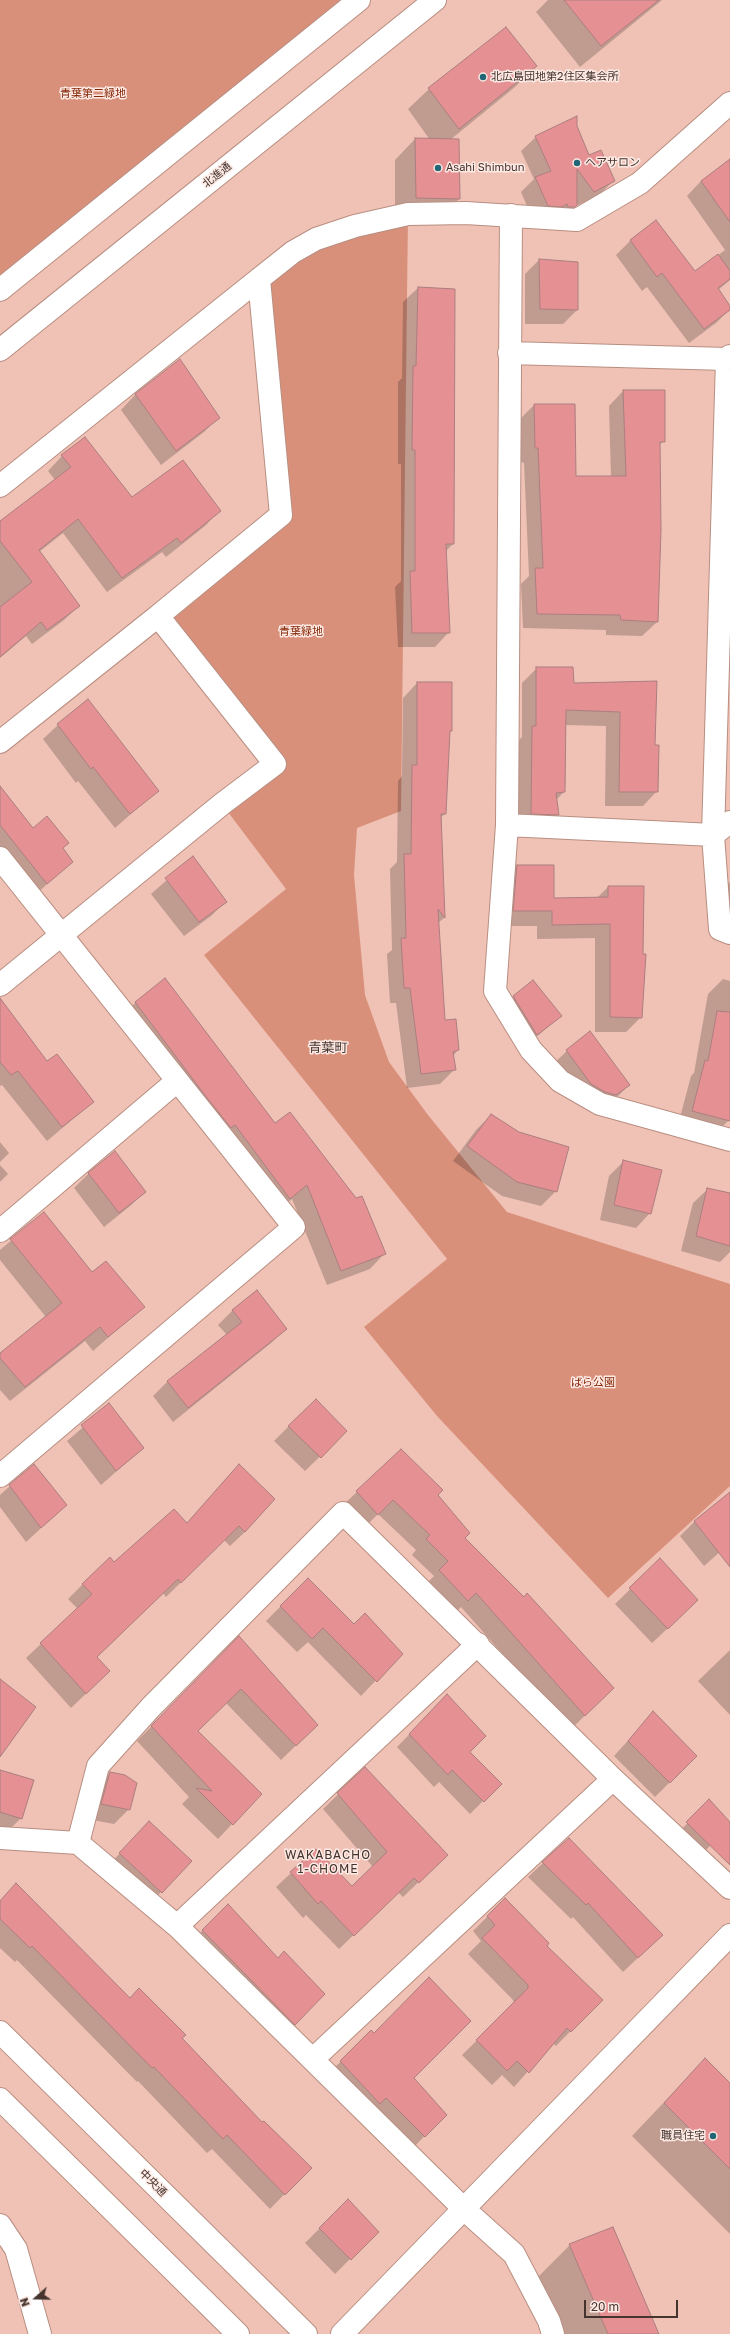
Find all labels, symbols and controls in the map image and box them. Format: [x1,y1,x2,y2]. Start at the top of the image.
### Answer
place label: 北広島団地第2住区集会所 [491,70,618,84]
marker: 北広島団地第2住区集会所 [478,72,488,82]
park label: 青葉第二緑地 [60,87,126,101]
place label: ヘアサロン [585,156,640,170]
marker: ヘアサロン [572,158,582,168]
street label: 北進通 [200,159,234,191]
place label: Asahi Shimbun [446,161,524,175]
marker: Asahi Shimbun [433,163,443,173]
park label: 青葉緑地 [279,625,323,639]
district label: 青葉町 [309,1040,347,1056]
park label: ばら公園 [571,1376,615,1390]
district label: WAKABACHO 1-CHOME [285,1848,371,1876]
place label: 職員住宅 [661,2129,705,2143]
marker: 職員住宅 [708,2131,718,2141]
street label: 中央通 [137,2167,169,2199]
north arrow [16,2278,56,2318]
scale bar [586,2292,680,2318]
text: N [17,2296,32,2308]
text: 20 m [591,2299,619,2314]

